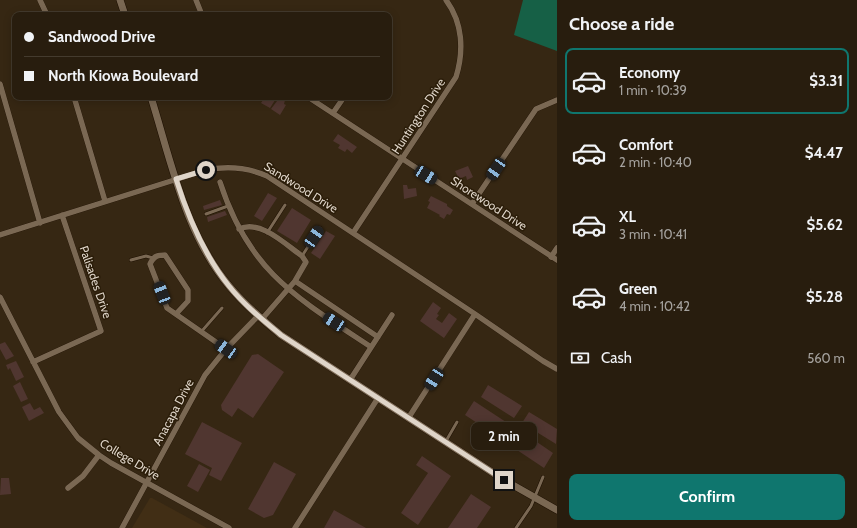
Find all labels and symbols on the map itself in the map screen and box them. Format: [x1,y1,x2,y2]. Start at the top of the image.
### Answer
street label: Huntington Drive [388,75,448,157]
car [484,156,508,182]
street label: Sandwood Drive [261,158,341,216]
route start [197,161,215,179]
car [413,164,439,186]
street label: Shorewood Drive [448,173,530,233]
car [302,224,326,250]
street label: Palisades Drive [77,244,115,320]
car [152,280,172,306]
car [321,310,347,334]
car [213,337,239,361]
car [422,366,446,392]
street label: Anacapa Drive [149,376,197,448]
callout: 2 min [471,422,537,450]
street label: College Drive [97,435,163,483]
route end [495,471,513,489]

